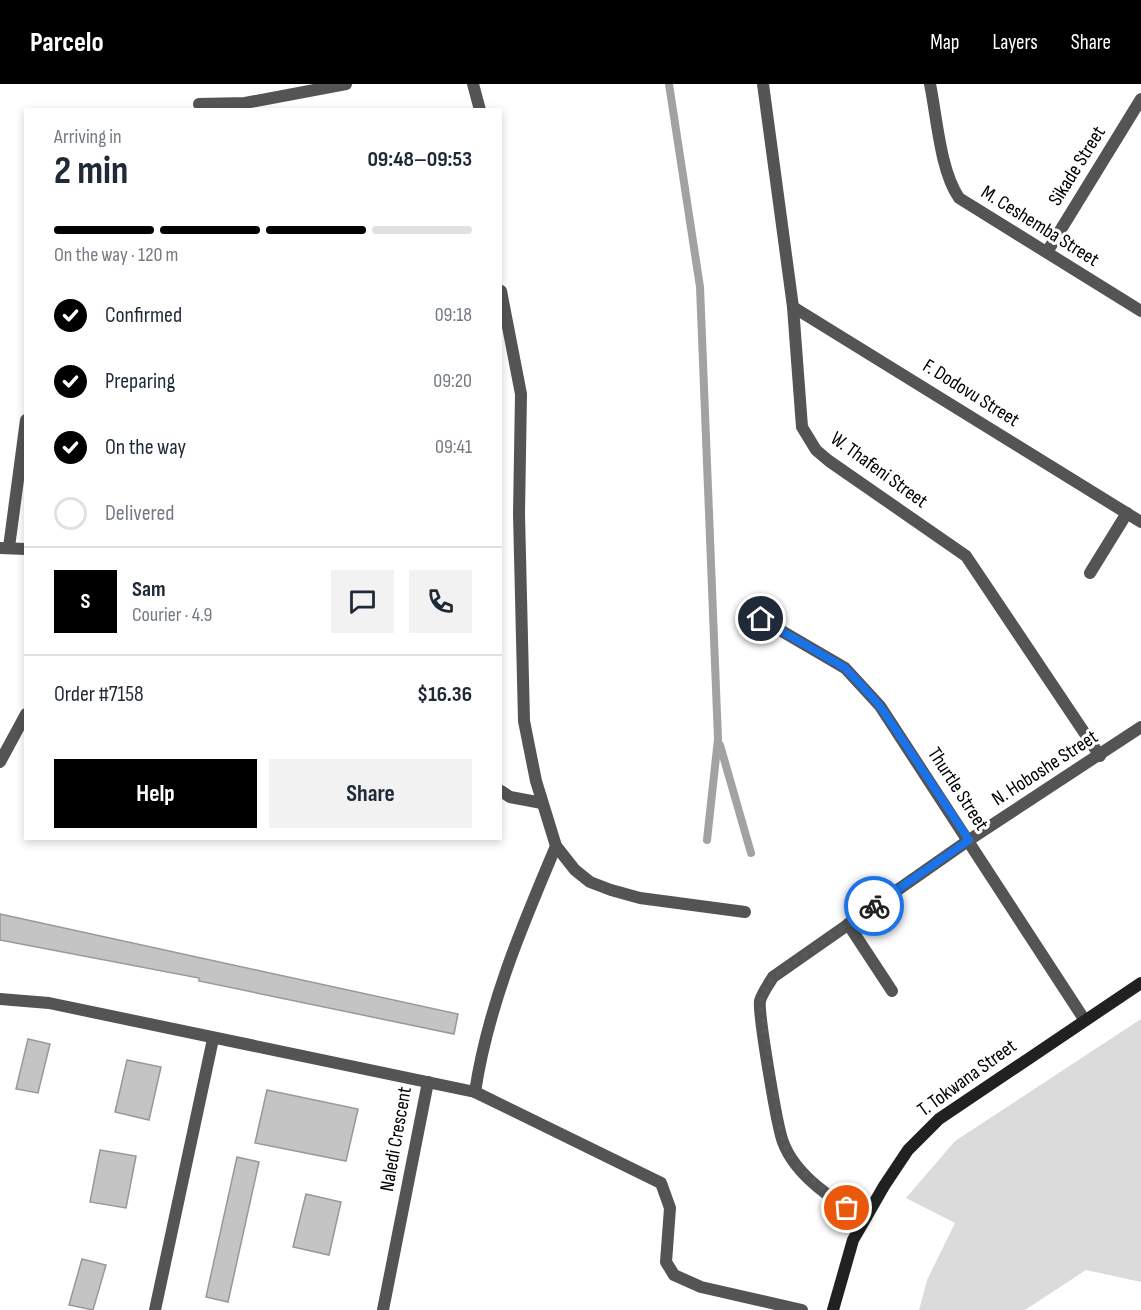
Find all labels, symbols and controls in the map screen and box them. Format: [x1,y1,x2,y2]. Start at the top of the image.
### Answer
text: Parcelo [30,26,104,59]
text: Map [930,30,959,55]
text: Layers [992,30,1038,55]
text: Share [1071,30,1111,55]
street label: Sikade Street [1043,122,1111,210]
text: Arriving in [54,125,122,149]
text: 09:48–09:53 [367,146,472,173]
text: 2 min [54,148,128,195]
street label: M. Ceshemba Street [977,180,1103,272]
text: On the way · 120 m [54,243,178,267]
icon: check [54,299,87,332]
text: Confirmed [105,302,182,329]
text: 09:18 [435,303,472,327]
street label: F. Dodovu Street [918,354,1024,432]
icon: check [54,365,87,398]
text: Preparing [105,368,175,395]
text: 09:20 [433,369,472,393]
street label: W. Thafeni Street [826,427,932,513]
icon: check [54,431,87,464]
text: On the way [105,434,186,461]
text: 09:41 [435,435,472,459]
text: Delivered [105,500,174,527]
button: chat [331,570,394,633]
button: phone [409,570,472,633]
text: Sam [132,576,166,603]
text: S [81,588,90,615]
pin [735,593,786,644]
icon: home [744,602,777,635]
text: Courier · 4.9 [132,603,212,627]
text: Order #7158 [54,681,144,708]
text: $16.36 [417,681,472,708]
street label: N. Hoboshe Street [988,725,1102,811]
street label: Thurtle Street [922,743,994,835]
button: Help [54,759,257,828]
button: Share [269,759,472,828]
courier [844,876,904,936]
icon: bike [858,890,891,923]
street label: T. Tokwana Street [913,1034,1021,1122]
street label: Naledi Crescent [375,1085,417,1193]
pin [821,1182,872,1233]
icon: bag [830,1191,863,1224]

